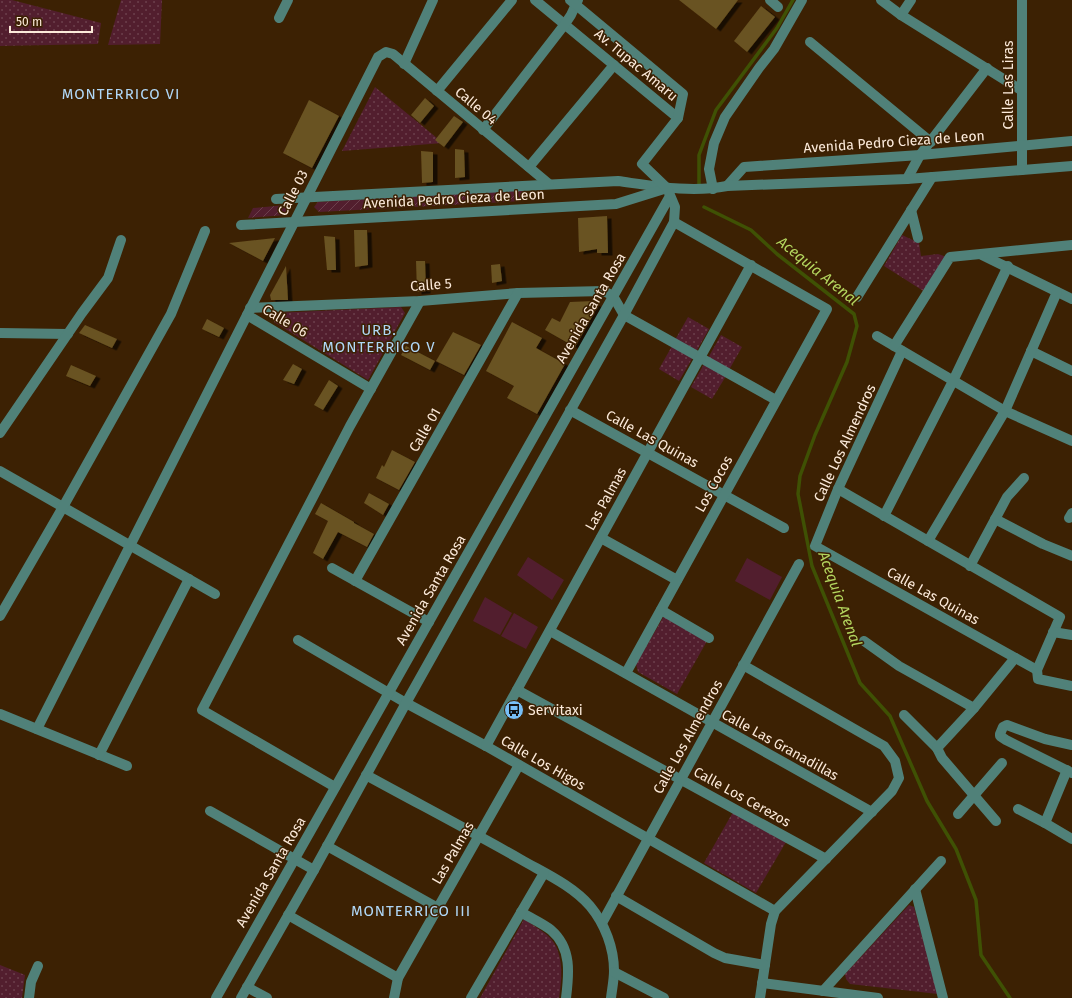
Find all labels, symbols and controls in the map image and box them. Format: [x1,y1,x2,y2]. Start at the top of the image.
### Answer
scale bar [10,8,92,34]
text: 50 m [16,15,42,29]
street label: Av. Tupac Amaru [591,25,681,105]
street label: Calle Las Liras [1000,40,1017,130]
street label: Calle 04 [451,83,501,129]
district label: MONTERRICO VI [62,85,180,103]
street label: Avenida Pedro Cieza de Leon [803,127,985,157]
street label: Calle 03 [274,167,312,219]
street label: Avenida Pedro Cieza de Leon [363,186,545,212]
water label: Acequia Arenal [773,232,862,309]
street label: Avenida Santa Rosa [553,250,629,366]
street label: Calle 5 [410,275,452,295]
street label: Calle 06 [259,301,311,341]
district label: URB. MONTERRICO V [322,321,436,356]
street label: Calle Los Almendros [810,381,880,504]
street label: Calle 01 [406,405,444,455]
street label: Calle Las Quinas [603,407,702,472]
street label: Los Cocos [692,452,737,515]
street label: Las Palmas [582,464,631,534]
street label: Avenida Santa Rosa [393,532,469,648]
water label: Acequia Arenal [814,548,866,649]
street label: Calle Las Quinas [884,564,983,629]
street label: Calle Los Almendros [650,677,727,797]
bus stop icon: Servitaxi [503,699,525,721]
place label: Servitaxi [528,702,583,719]
street label: Calle Las Granadillas [719,706,842,784]
street label: Calle Los Higos [498,732,589,794]
street label: Calle Los Cerezos [691,763,794,831]
street label: Avenida Santa Rosa [233,814,309,930]
street label: Las Palmas [428,818,478,887]
district label: MONTERRICO III [351,902,471,920]

